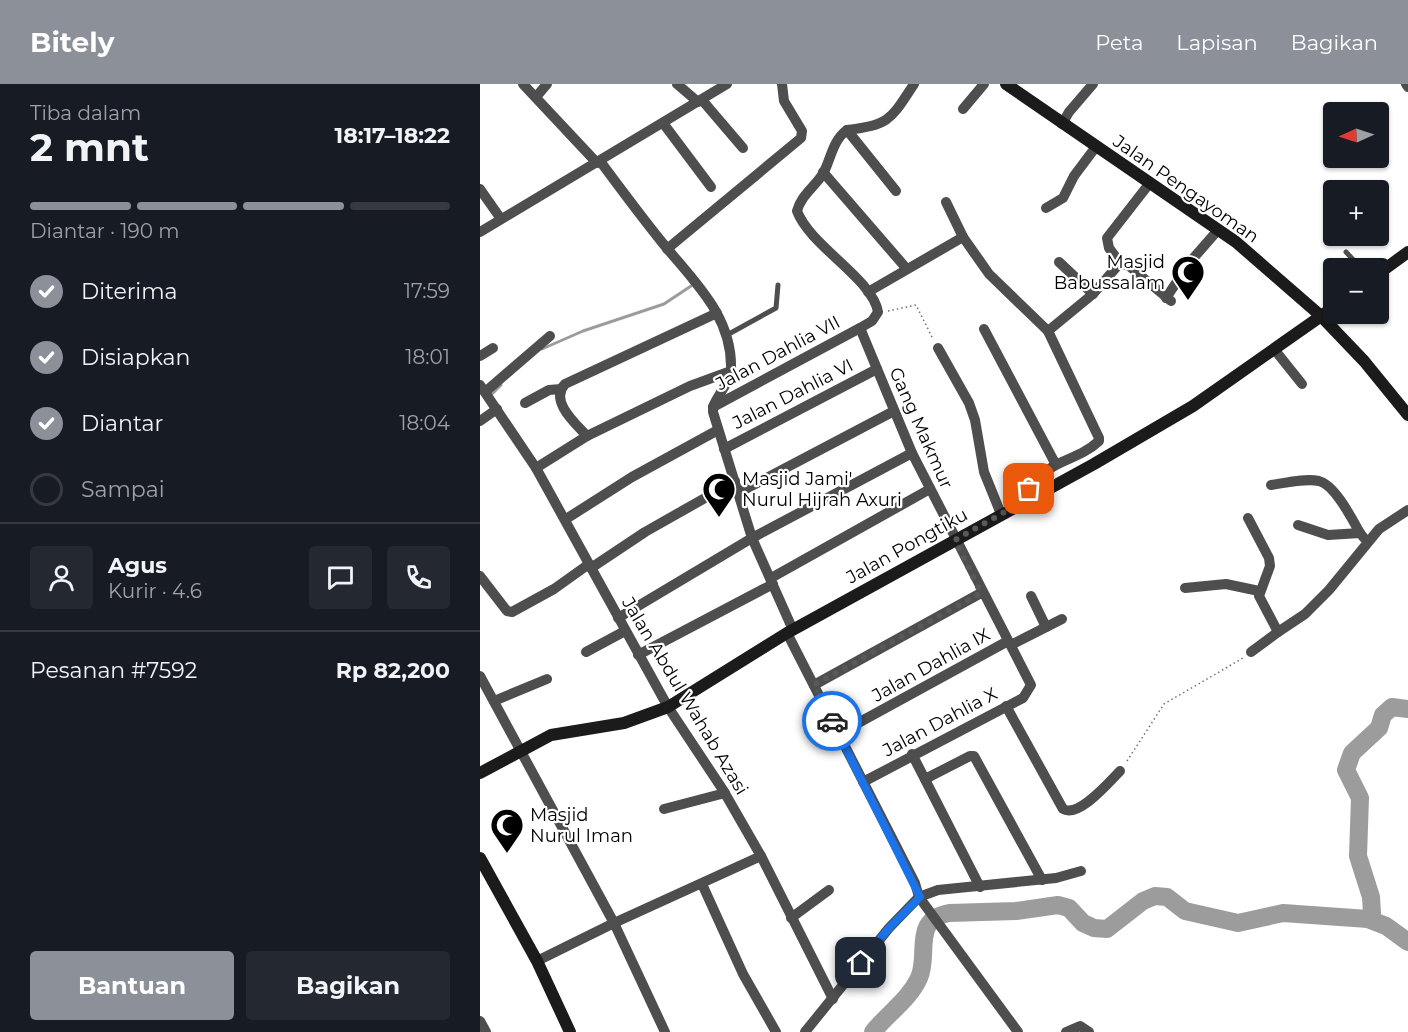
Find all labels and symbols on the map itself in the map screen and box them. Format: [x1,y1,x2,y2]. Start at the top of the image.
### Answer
north arrow [1323,102,1389,168]
street label: Jalan Pengayoman [1108,130,1263,248]
place label: Masjid Babussalam [1054,251,1165,294]
mosque icon: Masjid Babussalam [1170,254,1206,301]
street label: Jalan Dahlia VII [712,311,844,395]
street label: Jalan Dahlia VI [729,354,857,434]
street label: Gang Makmur [884,364,958,492]
pin [1003,463,1054,514]
place label: Masjid Jami' Nurul Hijrah Axuri [742,468,902,511]
mosque icon: Masjid Jami' Nurul Hijrah Axuri [701,471,737,518]
street label: Jalan Pongtiku [842,504,971,589]
street label: Jalan Abdul Wahab Azasi [617,592,753,799]
street label: Jalan Dahlia IX [867,623,994,707]
street label: Jalan Dahlia X [878,683,1001,762]
courier [802,691,862,751]
place label: Masjid Nurul Iman [530,804,633,847]
mosque icon: Masjid Nurul Iman [489,807,525,854]
pin [835,937,886,988]

